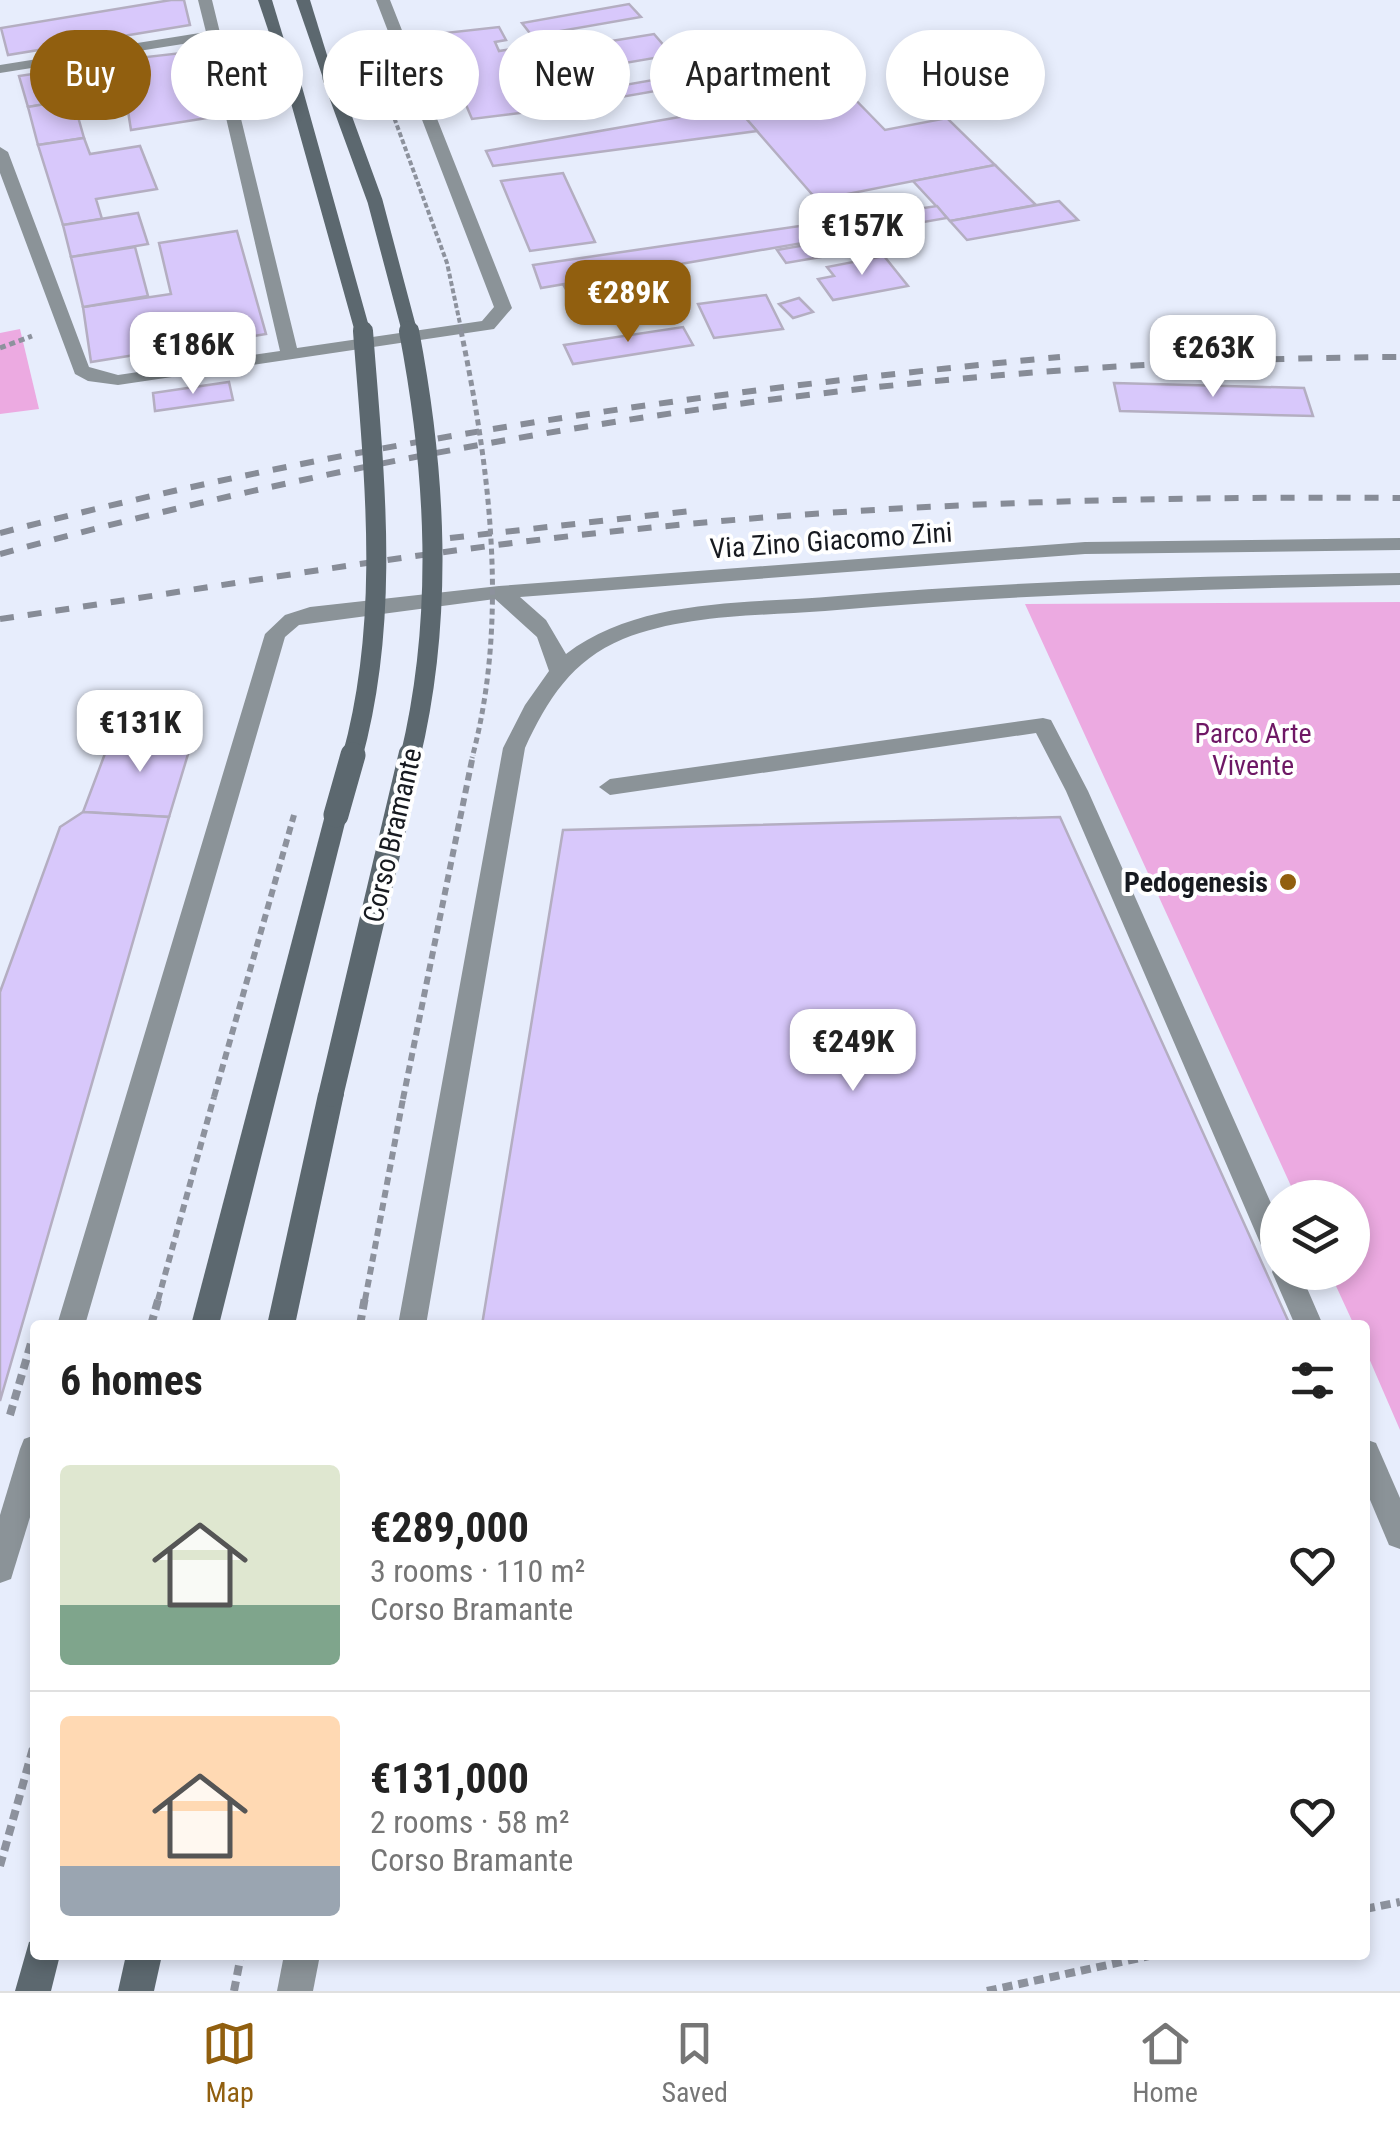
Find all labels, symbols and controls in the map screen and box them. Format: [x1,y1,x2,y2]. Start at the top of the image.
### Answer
chip: Buy [30,30,151,120]
chip: Rent [171,30,303,120]
chip: Filters [323,30,479,120]
chip: New [499,30,630,120]
chip: Apartment [650,30,866,120]
chip: House [886,30,1045,120]
pin: €157K [792,193,932,278]
text: €157K [821,206,903,244]
pin: €289K [558,260,698,345]
text: €289K [587,273,669,311]
pin: €186K [123,312,263,397]
pin: €263K [1143,315,1283,400]
text: €186K [152,325,234,363]
text: €263K [1172,328,1254,366]
street label: Via Zino Giacomo Zini [709,516,953,565]
pin: €131K [70,690,210,775]
text: €131K [99,703,181,741]
park label: Parco Arte Vivente [1194,717,1312,782]
street label: Corso Bramante [356,745,429,925]
place label: Pedogenesis [1124,866,1268,899]
marker: Pedogenesis [1277,871,1299,893]
pin: €249K [783,1009,923,1094]
text: €249K [812,1022,894,1060]
map controls [1260,1180,1370,1290]
button: layers [1260,1180,1370,1290]
icon: filters [1285,1353,1340,1408]
text: 6 homes [60,1356,203,1405]
text: €289,000 [370,1503,529,1552]
icon: home [140,1505,260,1625]
icon: heart [1285,1538,1340,1593]
text: 3 rooms · 110 m² [370,1552,585,1590]
text: Corso Bramante [370,1590,573,1628]
text: €131,000 [370,1754,529,1803]
icon: home [140,1756,260,1876]
icon: heart [1285,1789,1340,1844]
text: 2 rooms · 58 m² [370,1803,569,1841]
text: Corso Bramante [370,1841,573,1879]
tab: Map [202,2016,257,2109]
tab: Saved [661,2016,728,2109]
tab: Home [1132,2016,1198,2109]

